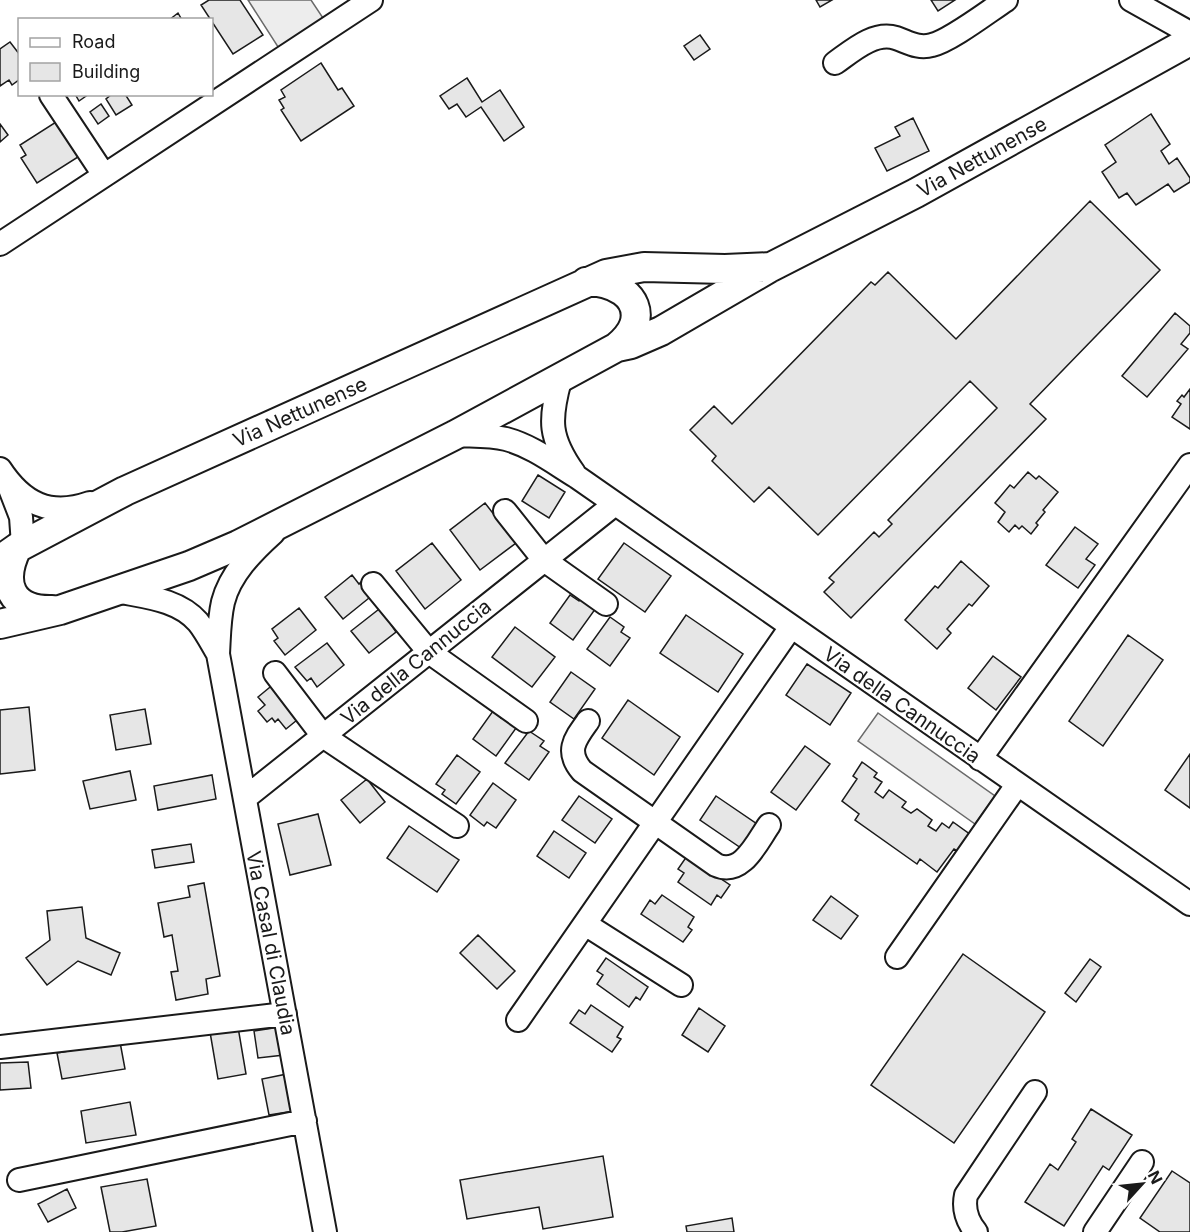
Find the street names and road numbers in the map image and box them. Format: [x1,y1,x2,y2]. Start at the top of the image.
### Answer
street label: Via Nettunense [913,112,1051,202]
street label: Via Nettunense [229,372,371,452]
street label: Via della Cannuccia [336,594,496,730]
street label: Via della Cannuccia [819,642,985,768]
street label: Via Casal di Claudia [241,849,301,1037]

